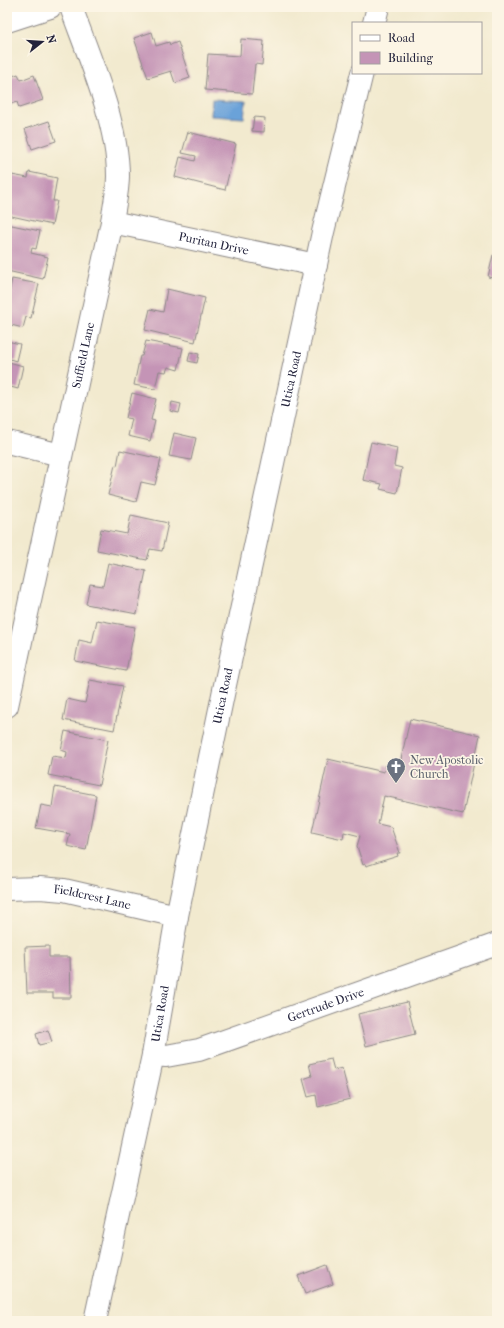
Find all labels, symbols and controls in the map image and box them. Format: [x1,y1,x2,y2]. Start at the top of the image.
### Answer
north arrow [22,22,62,62]
legend [352,22,482,74]
text: Road [388,31,415,45]
text: N [44,33,59,46]
text: Building [388,51,433,65]
street label: Puritan Drive [177,229,250,258]
street label: Suffield Lane [69,321,97,390]
street label: Utica Road [278,349,304,409]
street label: Utica Road [210,666,236,725]
place label: New Apostolic Church [410,753,483,781]
church icon: New Apostolic Church [385,756,407,784]
street label: Fieldcrest Lane [53,882,132,912]
street label: Utica Road [148,984,172,1043]
street label: Gertrude Drive [286,985,366,1025]

